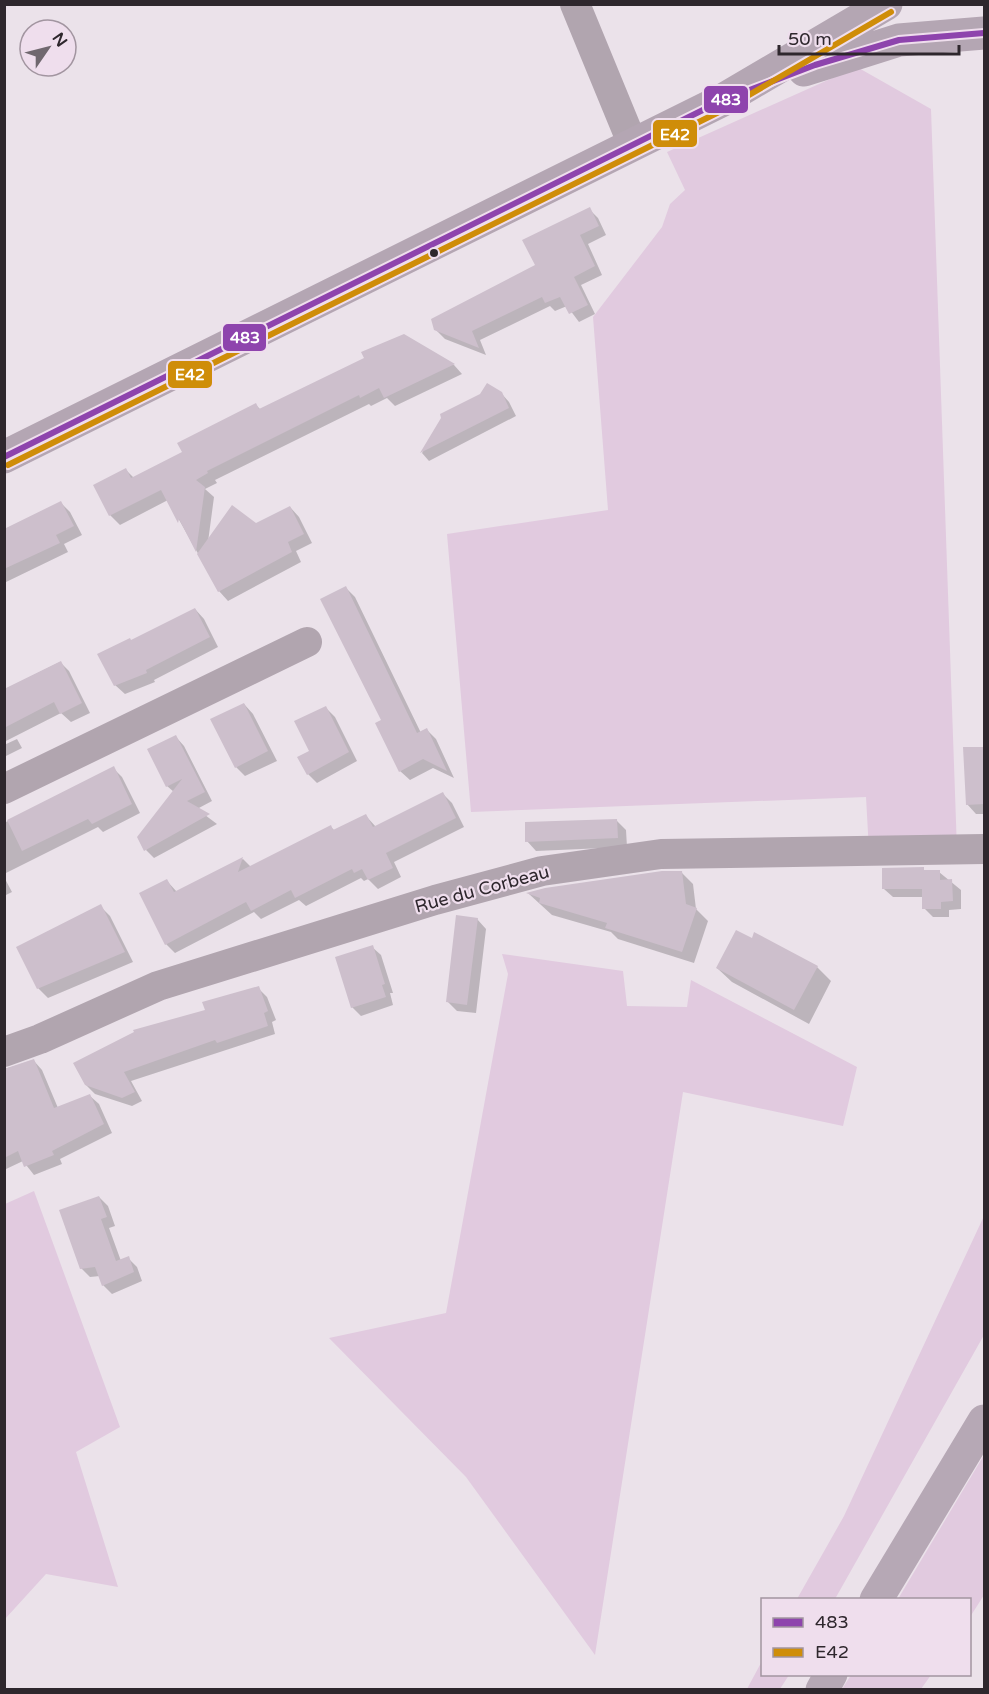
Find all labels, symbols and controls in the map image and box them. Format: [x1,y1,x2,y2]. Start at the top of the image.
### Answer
north arrow [18,18,78,78]
scale bar [779,18,959,56]
text: 50 m [788,28,832,50]
text: N [48,29,71,51]
line badge: 483 [703,85,749,114]
text: 483 [711,90,741,110]
line badge: E42 [652,119,698,148]
text: E42 [660,125,690,145]
unlabelled marker [428,247,440,259]
line badge: 483 [222,323,267,352]
text: 483 [230,328,260,348]
line badge: E42 [167,360,213,389]
text: E42 [175,365,205,385]
street label: Rue du Corbeau [412,860,552,918]
legend [761,1598,971,1676]
text: 483 [815,1611,849,1633]
text: E42 [815,1641,849,1663]

